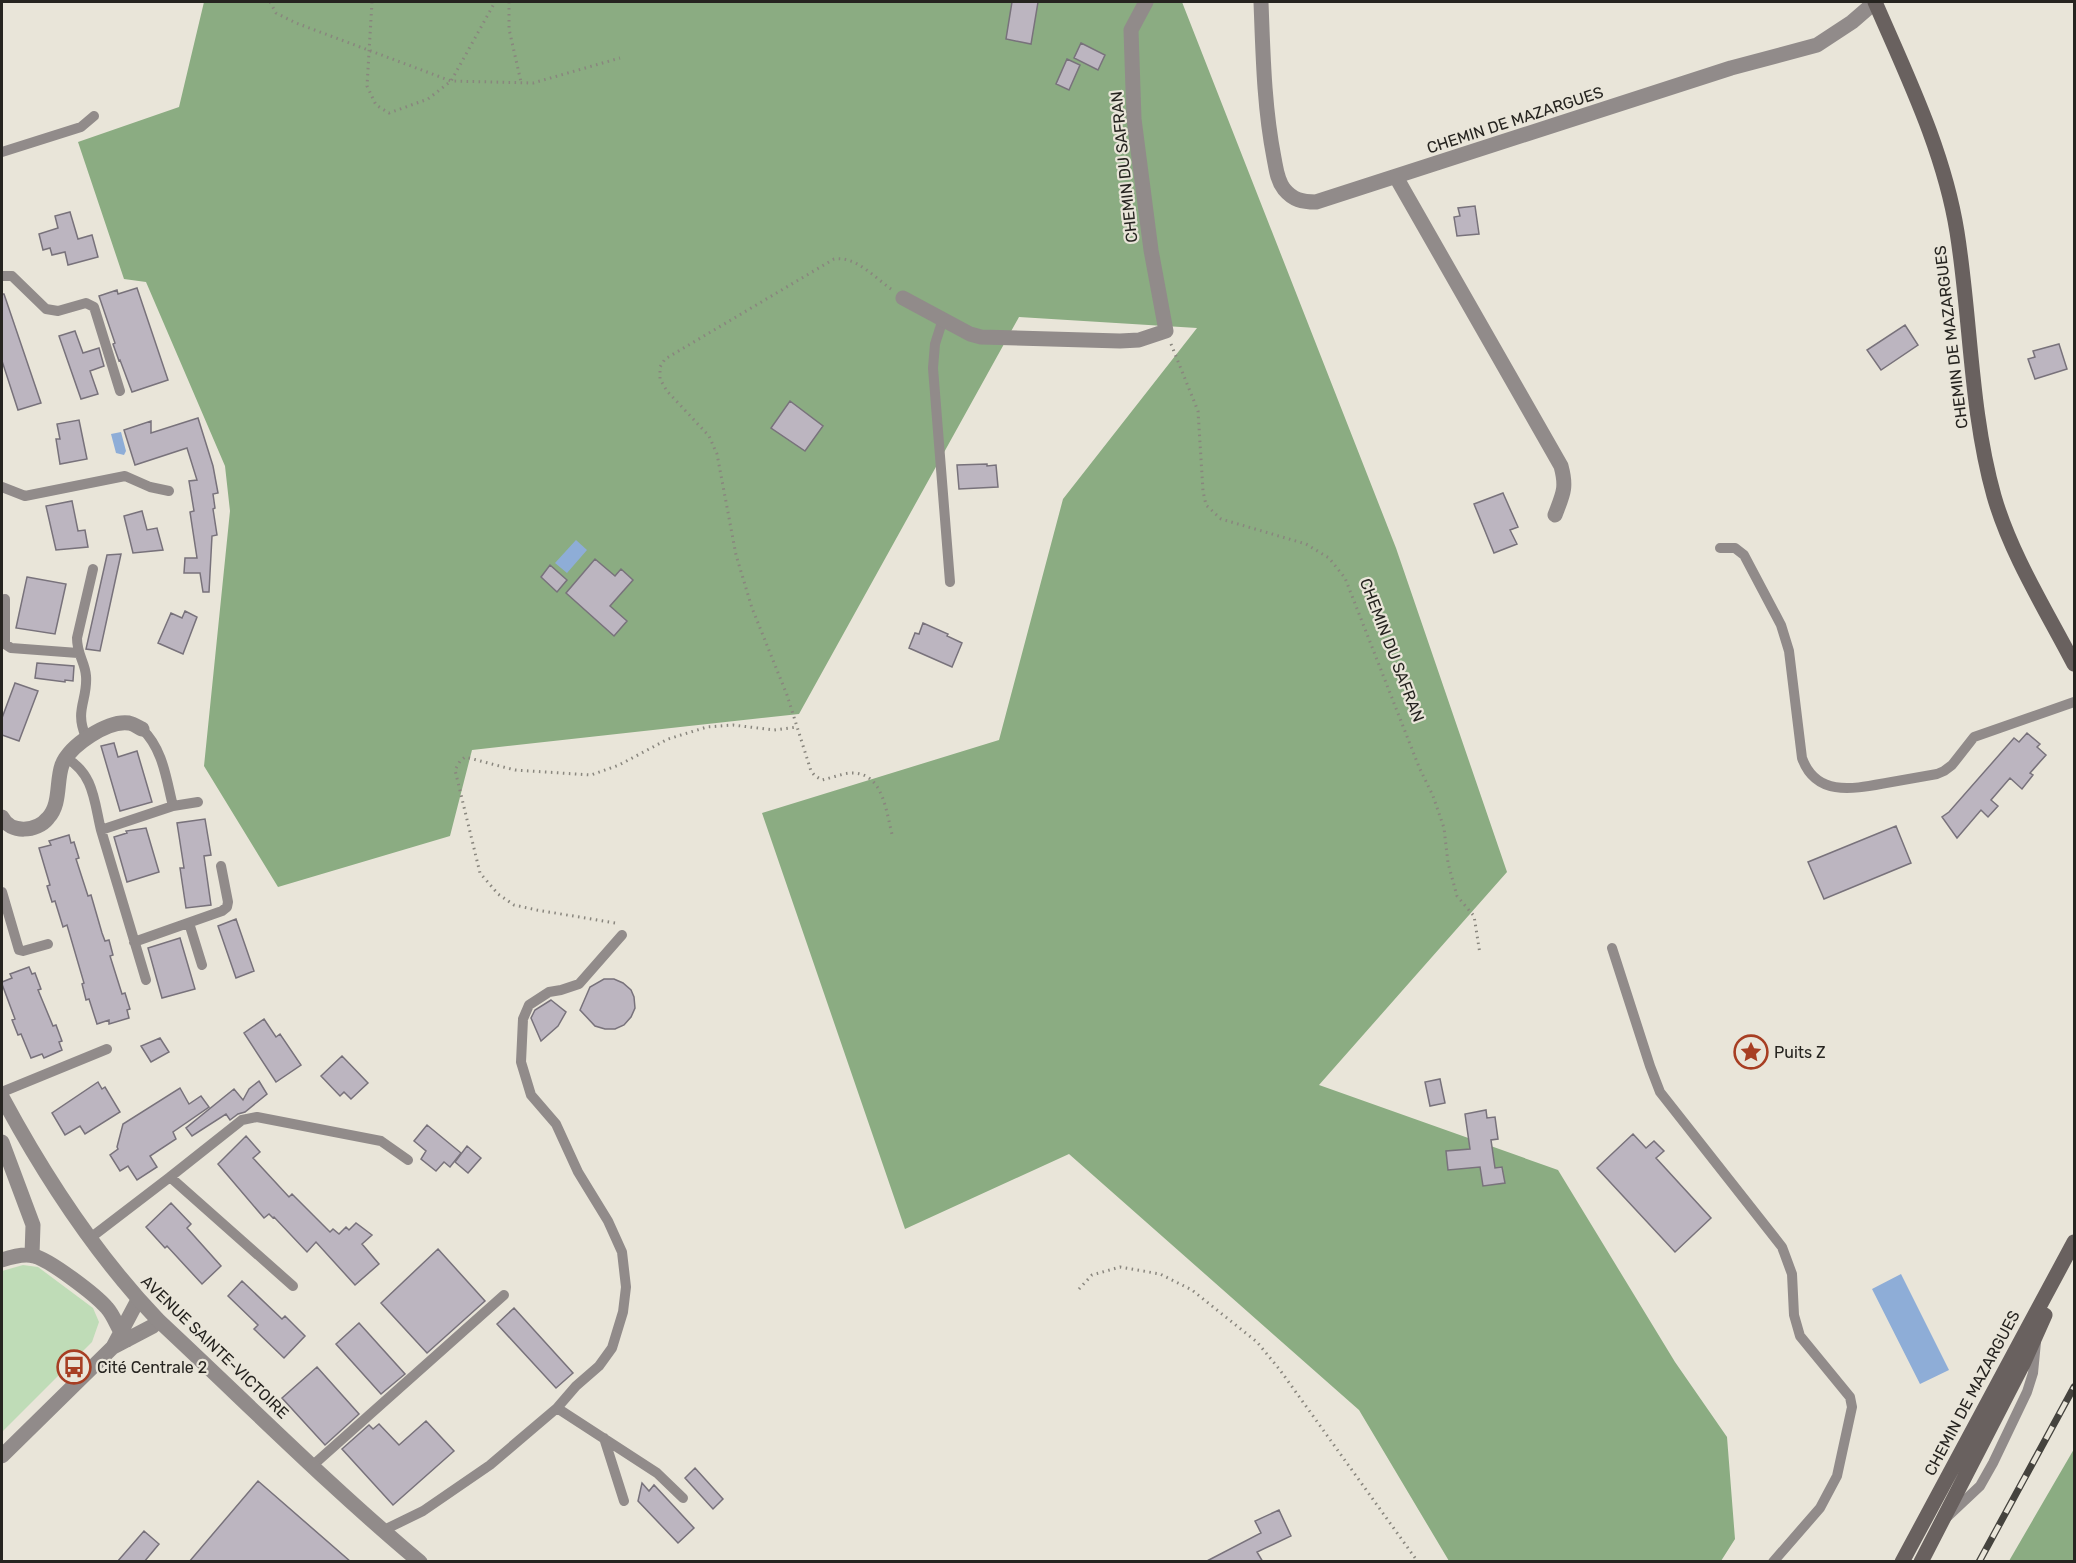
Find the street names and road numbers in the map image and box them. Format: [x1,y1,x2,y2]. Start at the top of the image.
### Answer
street label: CHEMIN DE MAZARGUES [1424,82,1606,158]
street label: CHEMIN DU SAFRAN [1107,90,1141,244]
street label: CHEMIN DE MAZARGUES [1930,244,1972,430]
street label: CHEMIN DU SAFRAN [1356,576,1428,724]
street label: AVENUE SAINTE-VICTOIRE [137,1271,293,1423]
street label: CHEMIN DE MAZARGUES [1920,1307,2024,1479]

